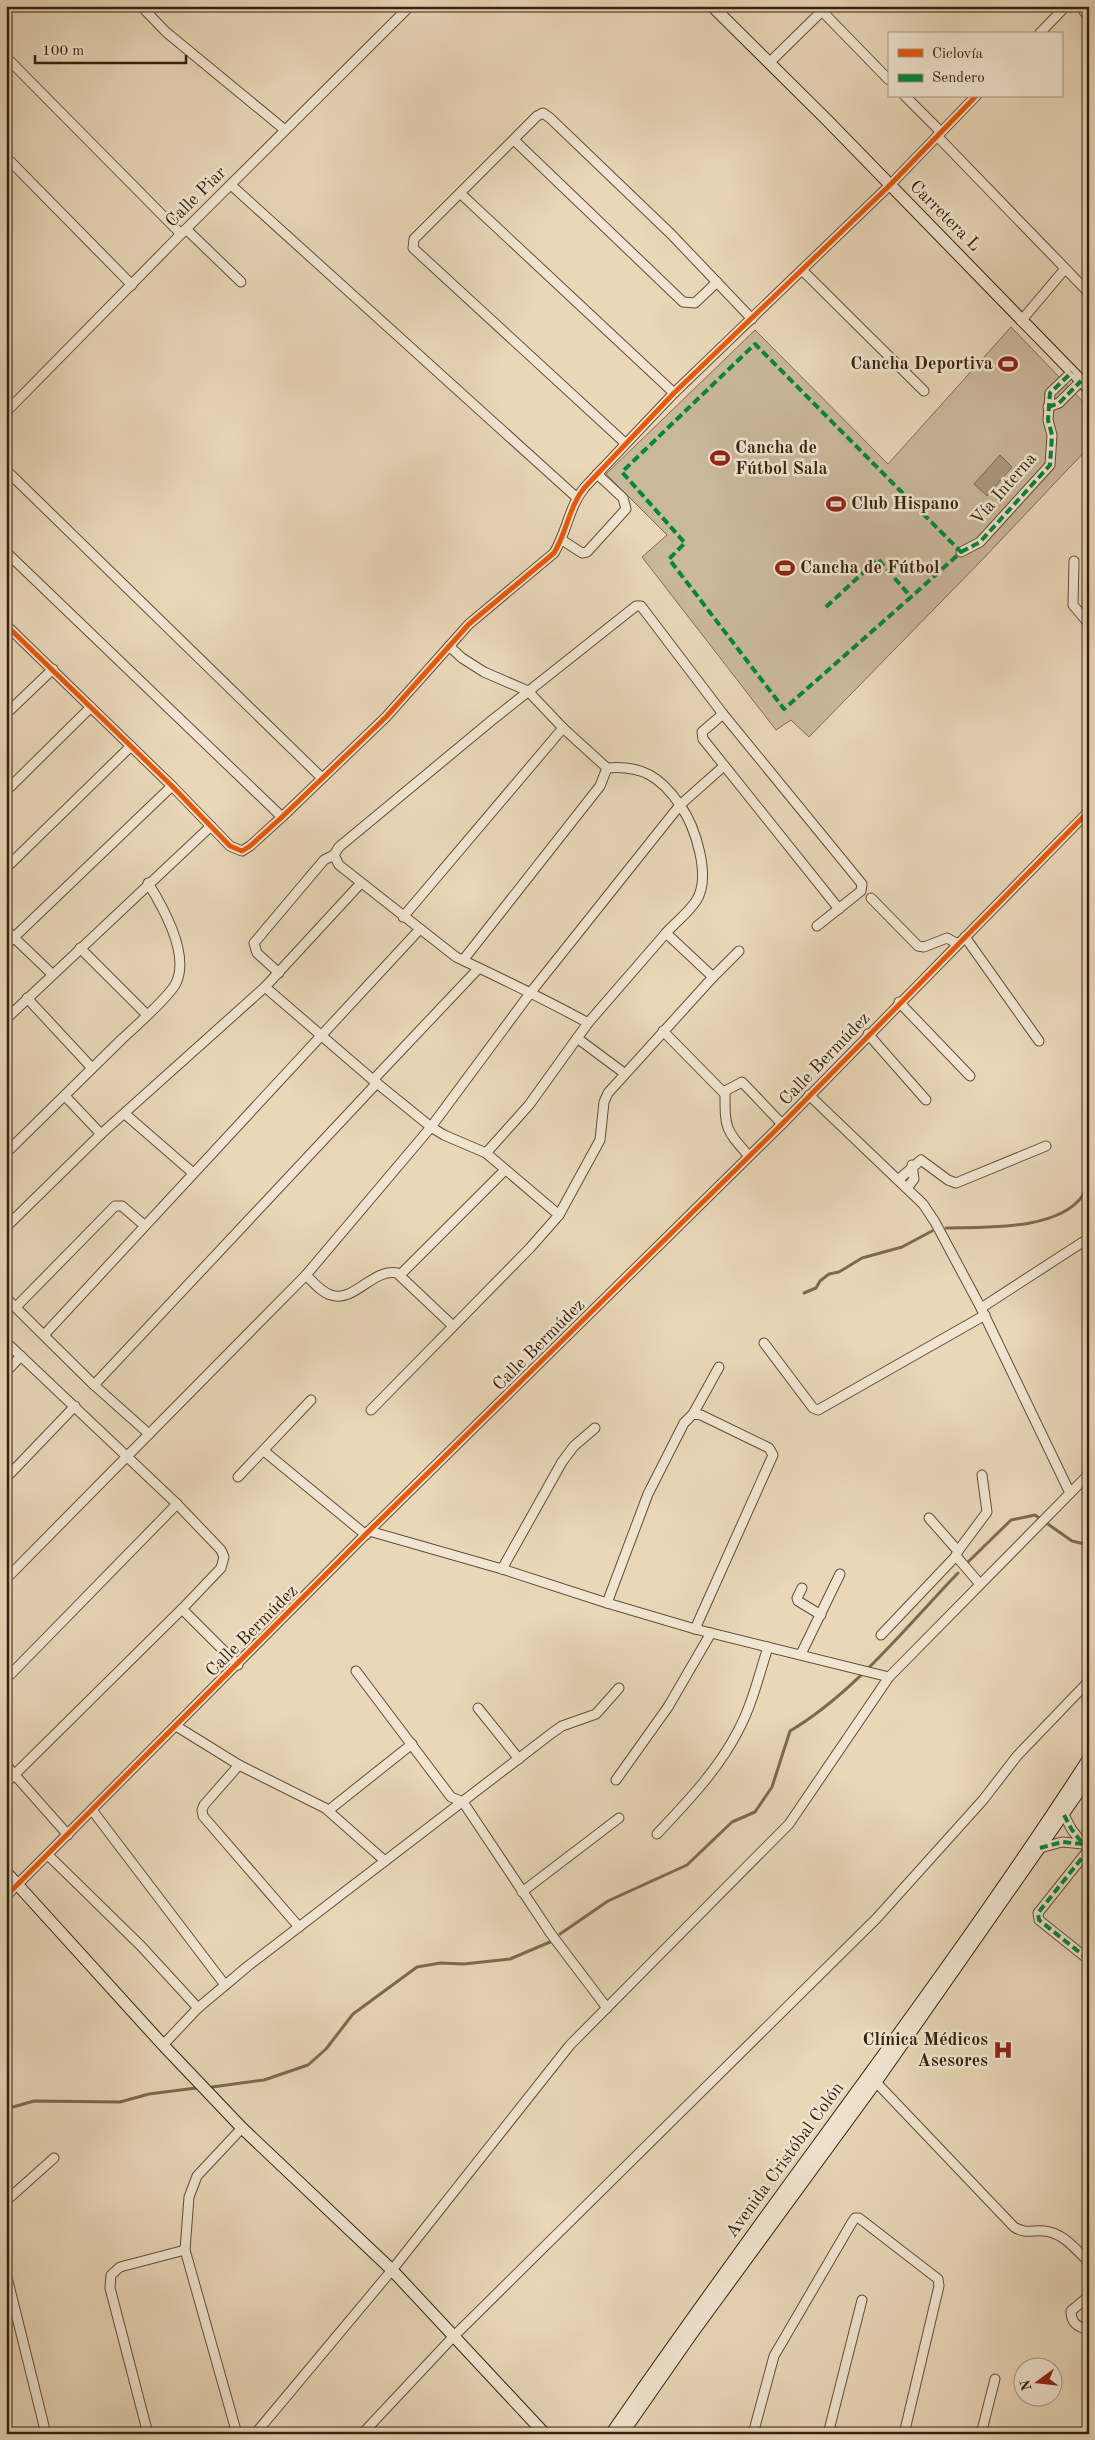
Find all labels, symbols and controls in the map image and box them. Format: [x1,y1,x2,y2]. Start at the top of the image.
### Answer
scale bar [35,32,186,64]
legend [888,32,1062,98]
text: 100 m [42,44,84,59]
text: Ciclovía [932,47,984,62]
text: Sendero [932,71,985,86]
street label: Calle Piar [162,163,230,231]
street label: Carretera L [906,177,984,255]
sports icon: Cancha Deportiva [997,353,1019,375]
place label: Cancha Deportiva [850,355,993,373]
place label: Cancha de Fútbol Sala [735,439,828,478]
sports icon: Cancha de Fútbol Sala [709,447,731,469]
street label: Vía Interna [968,449,1040,529]
sports icon: Club Hispano [825,493,847,515]
place label: Club Hispano [851,495,959,513]
sports icon: Cancha de Fútbol [774,557,796,579]
place label: Cancha de Fútbol [800,559,940,577]
street label: Calle Bermúdez [776,1009,874,1109]
street label: Calle Bermúdez [490,1296,588,1394]
street label: Calle Bermúdez [203,1582,301,1680]
place label: Clínica Médicos Asesores [863,2031,988,2070]
hospital icon: Clínica Médicos Asesores [992,2039,1014,2061]
street label: Avenida Cristóbal Colón [723,2079,847,2241]
north arrow [1012,2358,1062,2408]
text: N [1018,2378,1035,2392]

